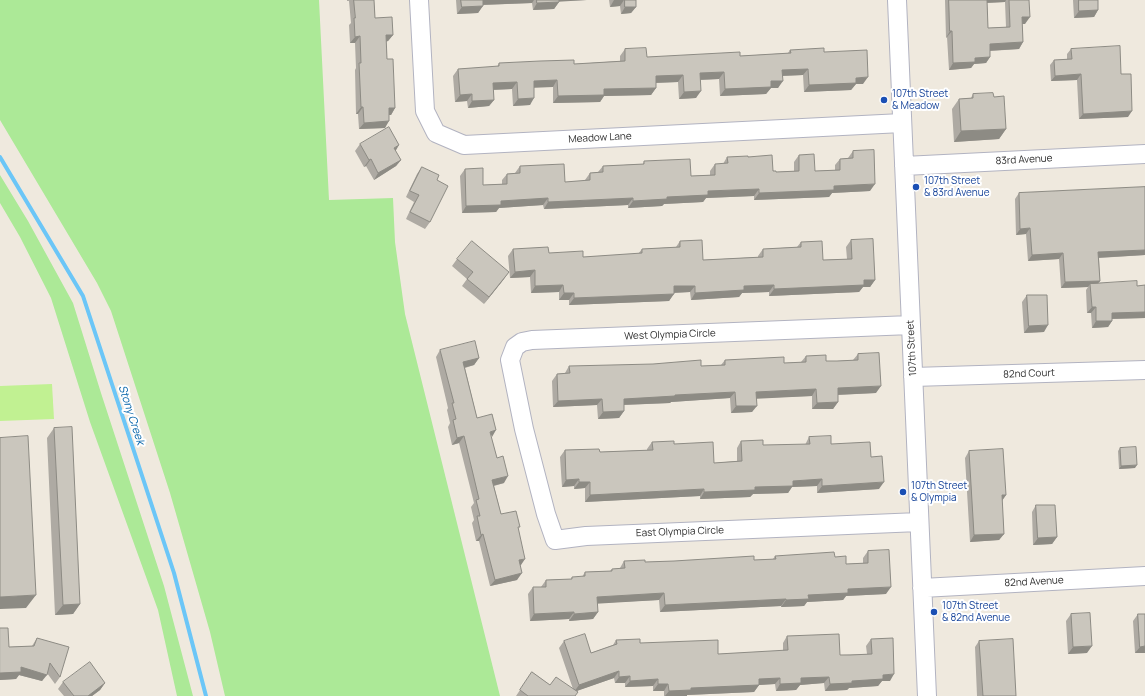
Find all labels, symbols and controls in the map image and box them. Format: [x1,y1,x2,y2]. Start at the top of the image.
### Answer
place label: 107th Street & Meadow [892,88,948,112]
marker: 107th Street & Meadow [879,95,889,105]
street label: Meadow Lane [568,130,632,146]
street label: 83rd Avenue [995,153,1053,167]
place label: 107th Street & 83rd Avenue [924,175,990,198]
marker: 107th Street & 83rd Avenue [911,182,921,192]
street label: 107th Street [905,320,919,376]
street label: West Olympia Circle [624,327,716,343]
street label: 82nd Court [1003,367,1055,381]
water label: Stony Creek [115,384,147,446]
place label: 107th Street & Olympia [911,480,967,504]
marker: 107th Street & Olympia [898,487,908,497]
street label: East Olympia Circle [636,524,724,540]
street label: 82nd Avenue [1004,574,1064,590]
place label: 107th Street & 82nd Avenue [942,600,1010,624]
marker: 107th Street & 82nd Avenue [929,607,939,617]

